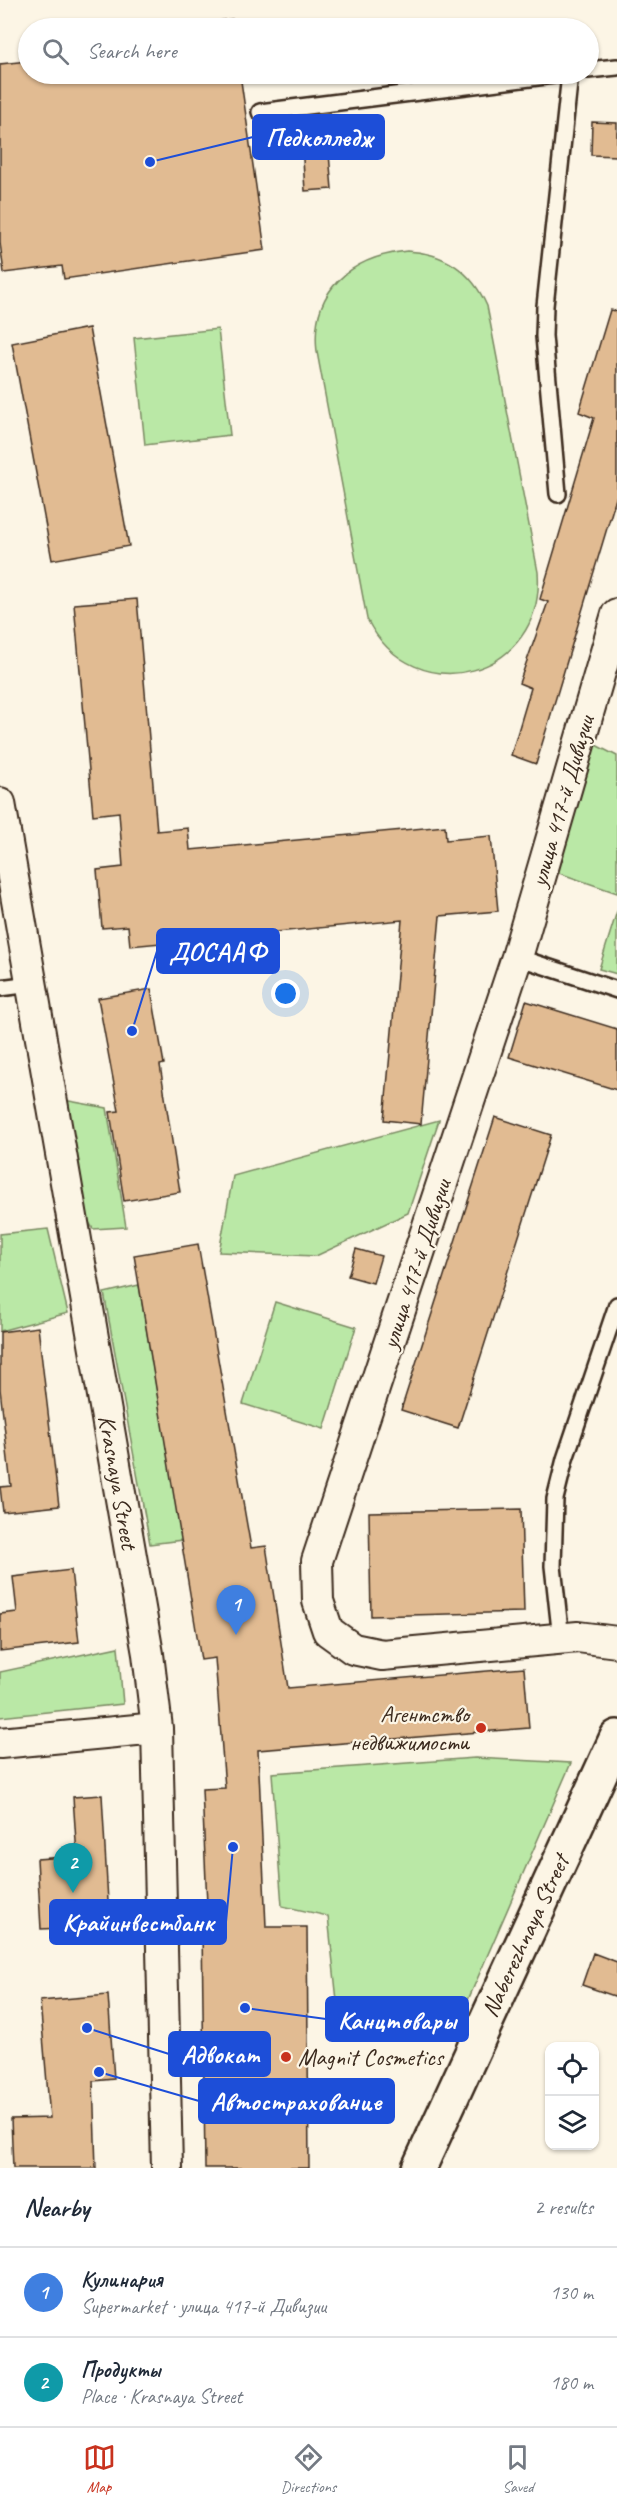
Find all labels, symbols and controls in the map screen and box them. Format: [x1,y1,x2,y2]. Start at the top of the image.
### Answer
search box [18,18,599,84]
icon: search [39,35,72,68]
text: Search here [87,37,177,65]
callout: Педколледж [253,115,384,159]
text: Педколледж [266,121,376,154]
street label: улица 417-й Дивизии [523,710,601,892]
callout: ДОСААФ [157,929,279,973]
text: ДОСААФ [169,935,269,968]
your location [271,979,300,1008]
street label: улица 417-й Дивизии [374,1173,458,1354]
street label: Krasnaya Street [91,1413,145,1553]
pin: 1 [216,1586,256,1635]
place label: Агентство недвижимости [350,1699,472,1757]
marker: Агентство недвижимости [474,1721,488,1735]
pin: 2 [54,1844,92,1893]
street label: Naberezhnaya Street [474,1847,577,2022]
callout: Крайинвестбанк [50,1900,226,1944]
text: Крайинвестбанк [62,1906,216,1939]
callout: Канцтовары [326,1997,468,2041]
text: Канцтовары [338,2004,459,2037]
callout: Адвокат [169,2032,270,2076]
text: Адвокат [181,2038,261,2071]
place label: Magnit Cosmetics [298,2042,445,2072]
map controls [545,2042,599,2150]
button: locate [545,2042,599,2096]
marker: Magnit Cosmetics [279,2050,293,2064]
callout: Автострахование [199,2079,394,2123]
text: Автострахование [211,2085,384,2118]
button: layers [545,2096,599,2150]
text: Nearby [24,2191,89,2224]
text: 2 results [534,2195,593,2220]
text: Кулинария [81,2266,163,2294]
text: 1 [39,2280,48,2305]
text: 130 m [550,2280,593,2305]
text: Supermarket · улица 417-й Дивизии [81,2294,326,2319]
text: Продукты [81,2356,160,2384]
text: 2 [39,2370,48,2395]
text: 180 m [550,2370,593,2395]
text: Place · Krasnaya Street [81,2384,242,2409]
tab: Map [83,2441,116,2497]
tab: Directions [281,2441,336,2497]
tab: Saved [501,2441,534,2497]

